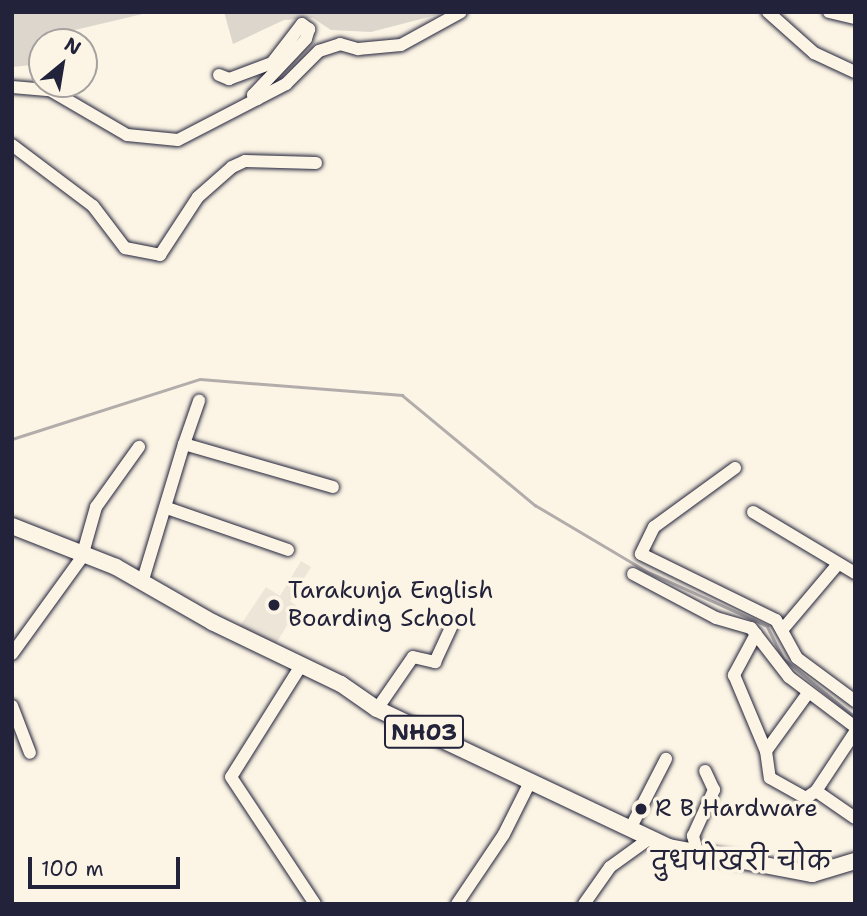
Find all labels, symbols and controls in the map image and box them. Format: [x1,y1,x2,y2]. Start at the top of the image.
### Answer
north arrow [28,28,98,98]
text: N [60,32,86,61]
place label: Tarakunja English Boarding School [288,577,493,633]
marker: Tarakunja English Boarding School [266,597,282,613]
road number: NH03 [384,712,464,752]
place label: R B Hardware [655,795,818,823]
marker: R B Hardware [633,801,649,817]
scale bar [32,842,184,886]
district label: दुधपोखरी चोक [651,845,831,877]
text: 100 m [41,855,104,883]

